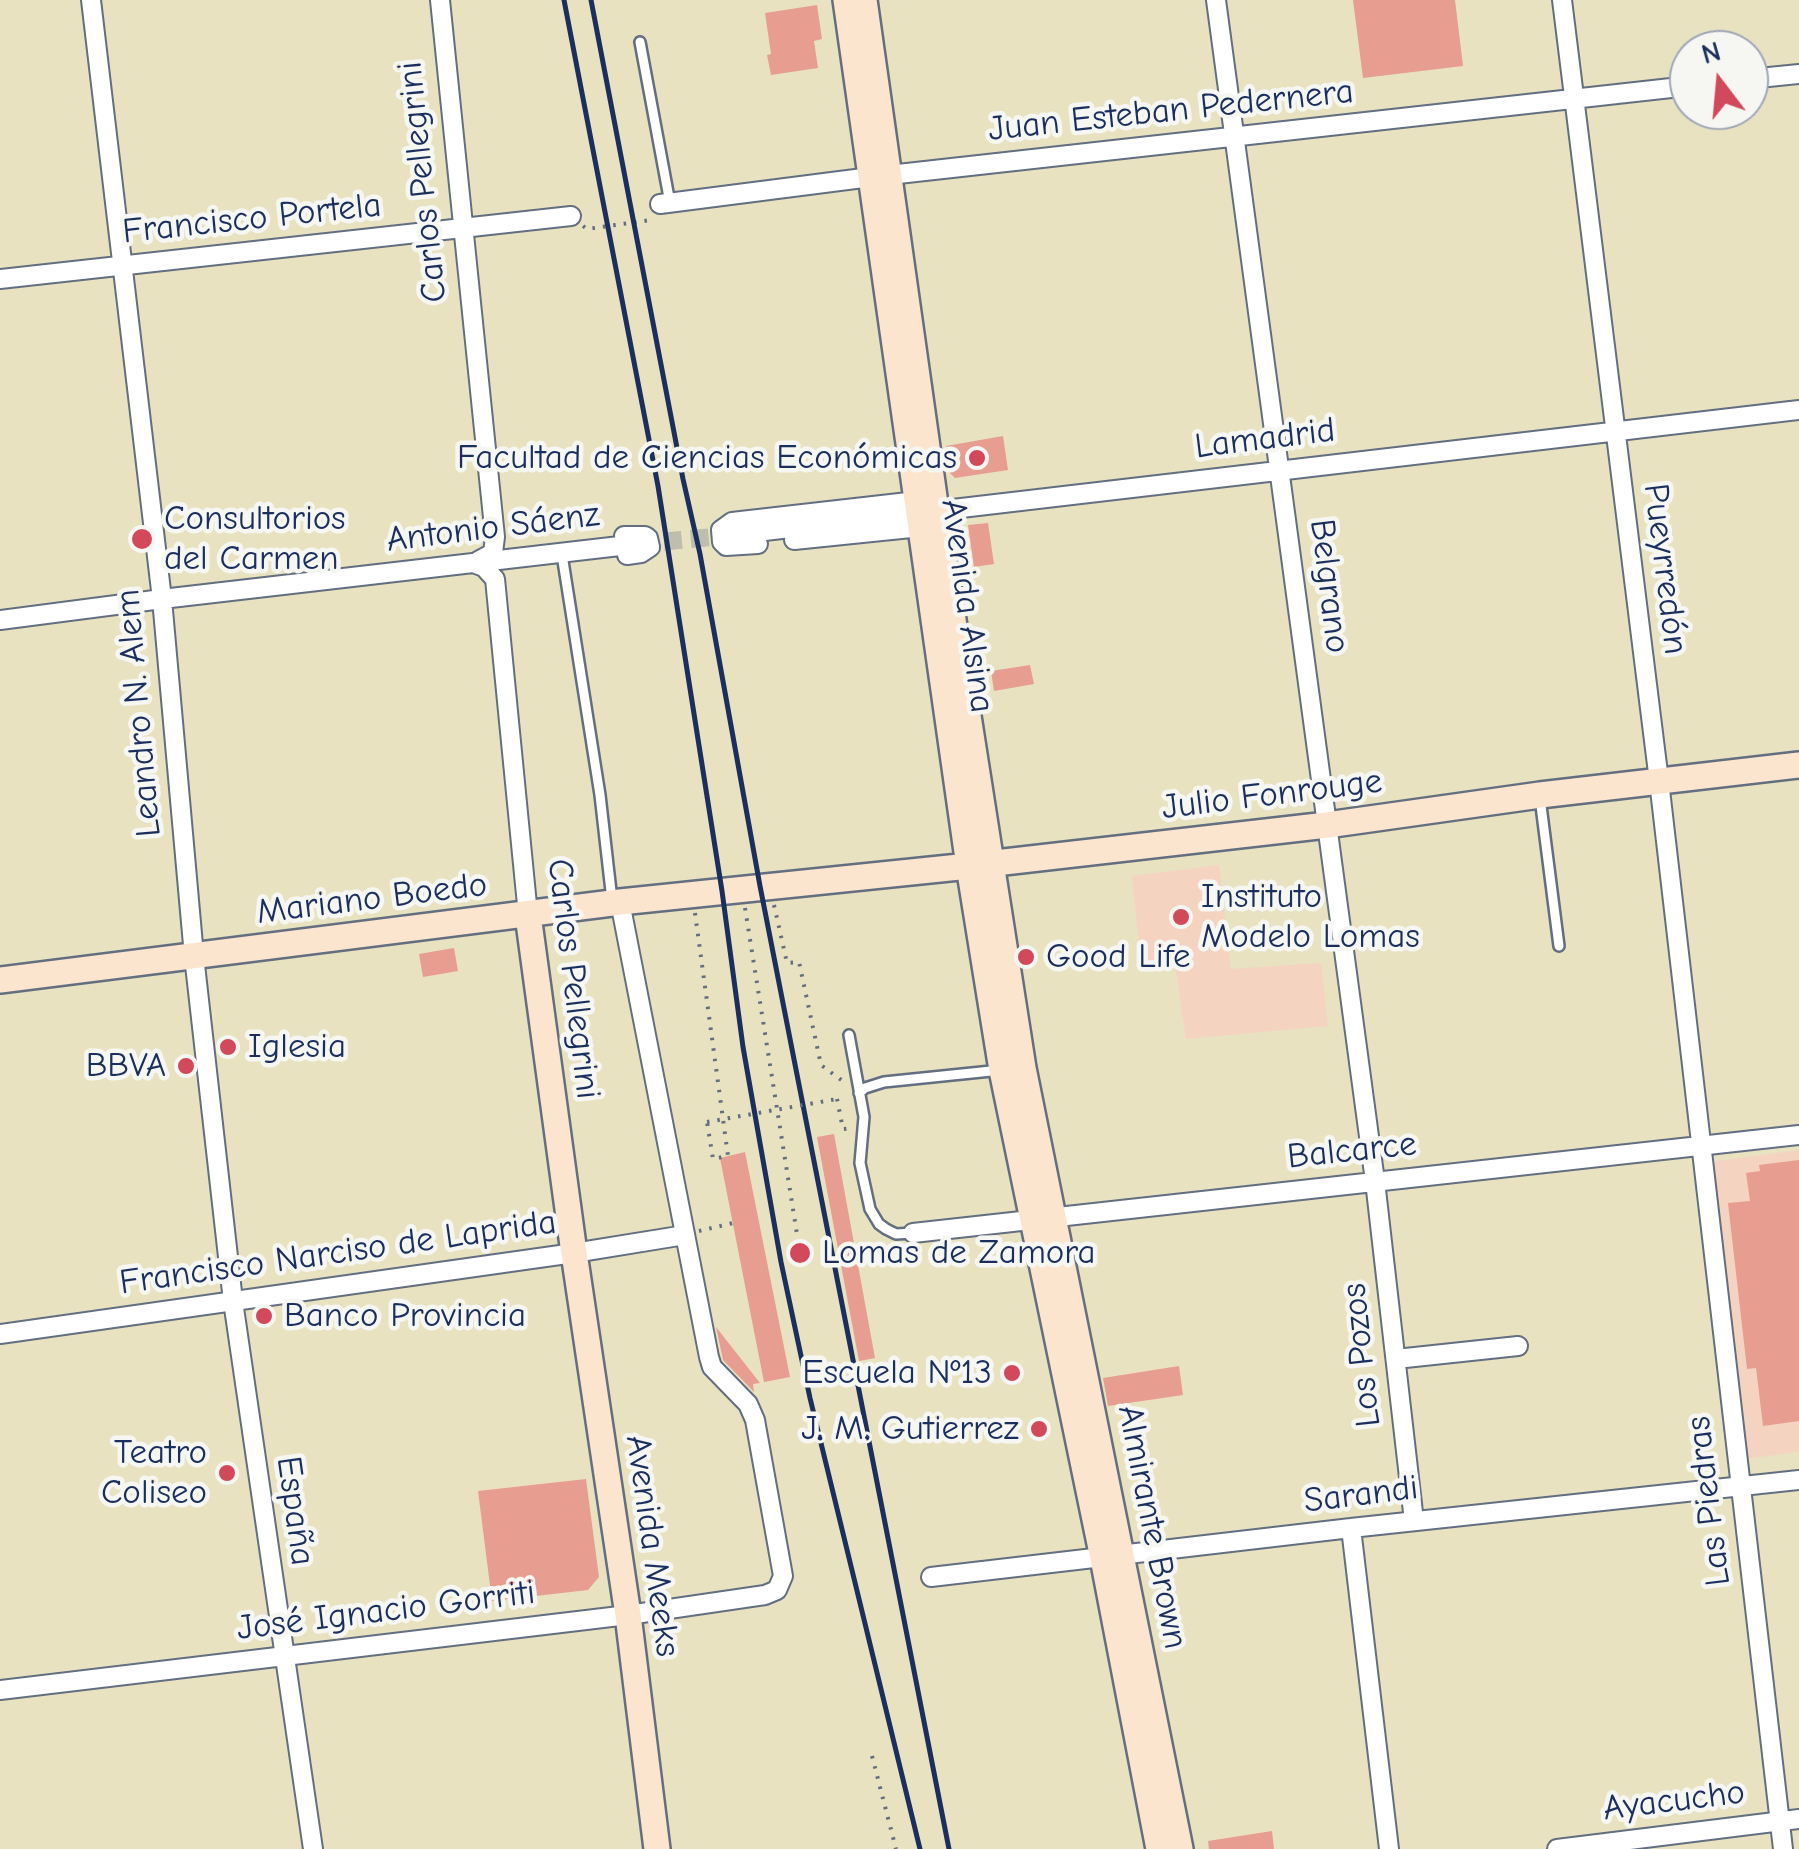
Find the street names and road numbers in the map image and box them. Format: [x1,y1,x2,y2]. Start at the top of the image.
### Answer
street label: Carlos Pellegrini [389,60,457,304]
street label: Juan Esteban Pedernera [986,71,1356,151]
street label: Francisco Portela [121,185,383,253]
street label: Lamadrid [1193,410,1337,468]
street label: Pueyrredón [1634,481,1696,657]
street label: Antonio Sáenz [384,494,602,562]
street label: Avenida Alsina [931,496,1003,716]
street label: Belgrano [1300,517,1358,655]
street label: Leandro N. Alem [107,587,171,839]
street label: Julio Fonrouge [1159,761,1385,829]
street label: Carlos Pellegrini [537,856,609,1102]
street label: Mariano Boedo [254,864,490,934]
street label: Balcarce [1285,1123,1419,1179]
street label: Francisco Narciso de Laprida [117,1202,559,1304]
street label: Los Pozos [1334,1281,1390,1429]
street label: Almirante Brown [1108,1402,1196,1652]
street label: Las Piedras [1678,1414,1740,1588]
street label: Avenida Meeks [616,1433,688,1659]
street label: España [267,1454,323,1568]
street label: Sarandi [1302,1467,1420,1523]
street label: José Ignacio Gorriti [235,1572,537,1650]
street label: Ayacucho [1601,1771,1747,1831]

